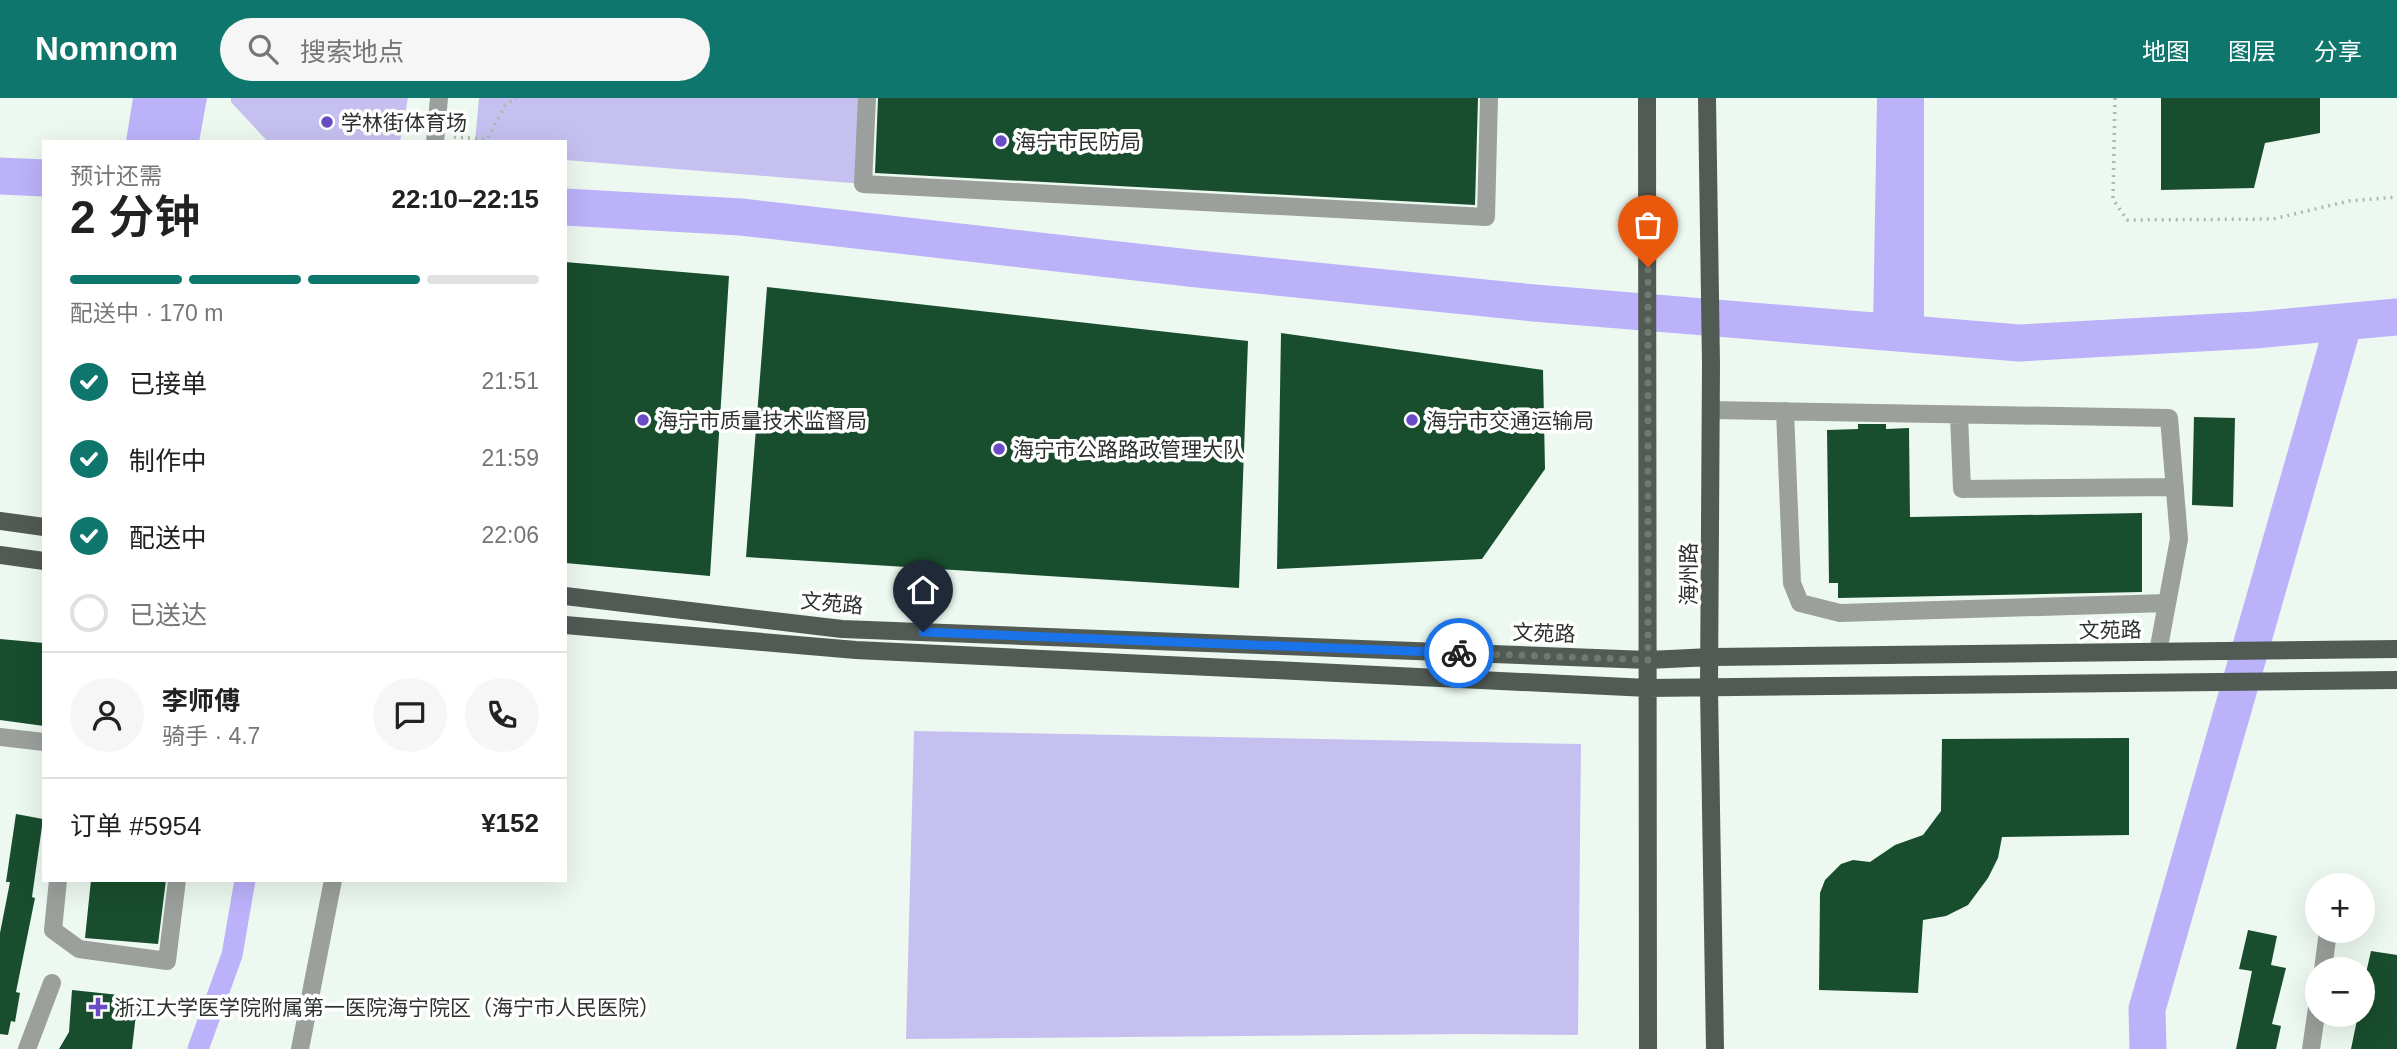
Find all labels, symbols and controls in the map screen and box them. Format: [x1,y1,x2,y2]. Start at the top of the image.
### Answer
search box [220,18,710,81]
text: Nomnom [35,30,178,67]
icon: search [244,30,282,68]
text: 搜索地点 [300,37,404,67]
text: 地图 [2142,38,2190,65]
text: 图层 [2228,38,2276,65]
text: 分享 [2314,38,2362,65]
place label: 学林街体育场 [341,111,467,134]
marker: 学林街体育场 [319,114,335,130]
place label: 海宁市民防局 [1015,130,1141,153]
marker: 海宁市民防局 [993,133,1009,149]
text: 预计还需 [70,163,162,189]
text: 22:10–22:15 [392,184,539,214]
text: 2 分钟 [70,191,200,243]
pin [1618,195,1678,267]
icon: bag [1629,206,1667,244]
text: 配送中 · 170 m [70,300,223,326]
icon: check [70,363,108,401]
text: 21:51 [481,368,539,394]
text: 已接单 [129,369,207,399]
place label: 海宁市质量技术监督局 [657,409,867,432]
place label: 海宁市交通运输局 [1426,409,1594,432]
marker: 海宁市质量技术监督局 [635,412,651,428]
marker: 海宁市交通运输局 [1404,412,1420,428]
place label: 海宁市公路路政管理大队 [1013,438,1244,461]
icon: check [70,440,108,478]
marker: 海宁市公路路政管理大队 [991,441,1007,457]
text: 21:59 [481,445,539,471]
text: 制作中 [129,446,207,476]
icon: check [70,517,108,555]
text: 22:06 [481,522,539,548]
text: 配送中 [129,523,207,553]
street label: 海州路 [1677,543,1700,606]
pin [893,560,953,632]
icon: home [904,571,942,609]
street label: 文苑路 [800,589,864,617]
text: 已送达 [129,600,207,630]
courier [1424,618,1494,688]
street label: 文苑路 [2078,618,2142,642]
street label: 文苑路 [1512,620,1576,646]
icon: bike [1440,634,1478,672]
button: person [70,678,144,752]
button: chat [373,678,447,752]
button: phone [465,678,539,752]
text: 李师傅 [162,686,240,716]
text: 骑手 · 4.7 [162,723,260,749]
text: ¥152 [481,808,539,838]
text: 订单 #5954 [70,811,202,841]
map controls [2305,873,2375,1027]
button: + [2305,873,2375,943]
button: − [2305,957,2375,1027]
place label: 浙江大学医学院附属第一医院海宁院区（海宁市人民医院） [114,996,660,1019]
marker: 浙江大学医学院附属第一医院海宁院区（海宁市人民医院） [88,997,108,1017]

